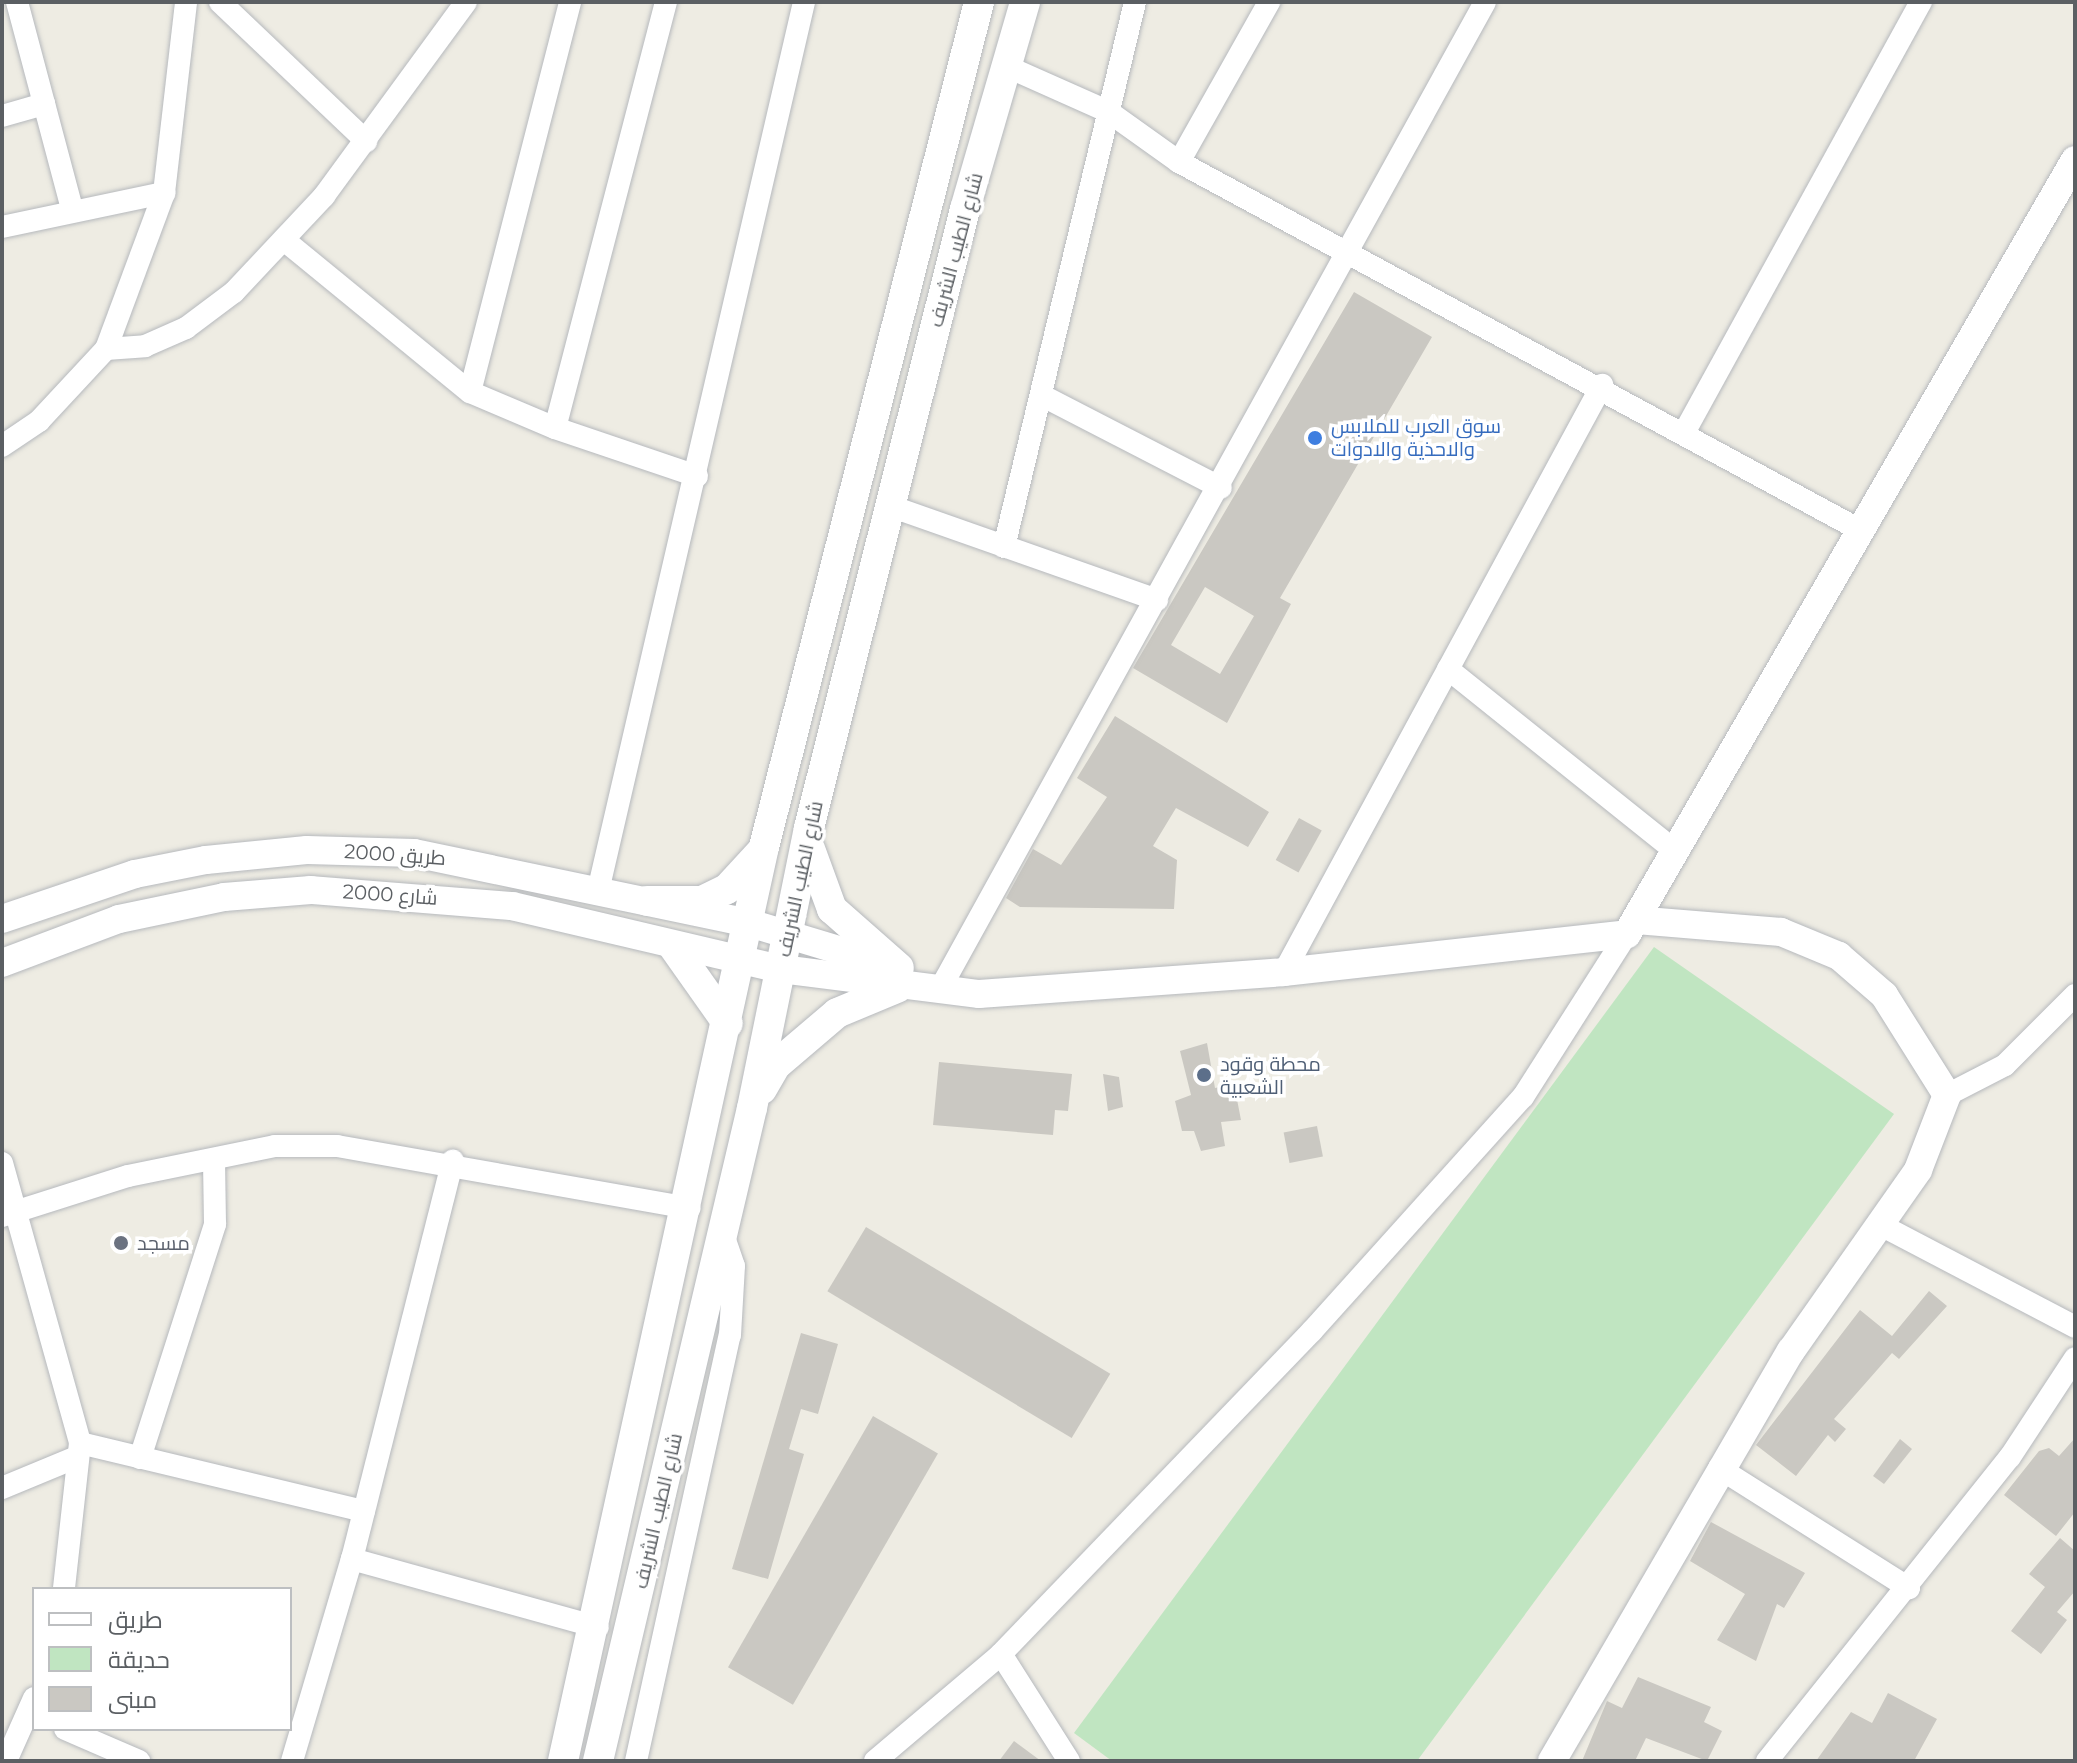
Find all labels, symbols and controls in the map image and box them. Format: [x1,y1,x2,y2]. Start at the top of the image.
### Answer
street label: شارع الطيب الشريف [924,170,988,330]
place label: سوق العرب للملابس والاحذية والادوات [1331,414,1501,461]
marker: سوق العرب للملابس والاحذية والادوات [1306,429,1324,447]
street label: شارع الطيب الشريف [772,799,828,959]
street label: طريق 2000 [343,839,447,871]
street label: شارع 2000 [342,880,438,910]
place label: محطة وقود الشعبية [1220,1052,1321,1099]
marker: محطة وقود الشعبية [1195,1066,1213,1084]
place label: مسجد [137,1231,190,1255]
marker: مسجد [112,1234,130,1252]
street label: شارع الطيب الشريف [628,1431,688,1591]
legend [32,1587,292,1731]
text: طريق [108,1605,163,1634]
text: حديقة [108,1645,170,1674]
text: مبنى [108,1685,157,1714]

